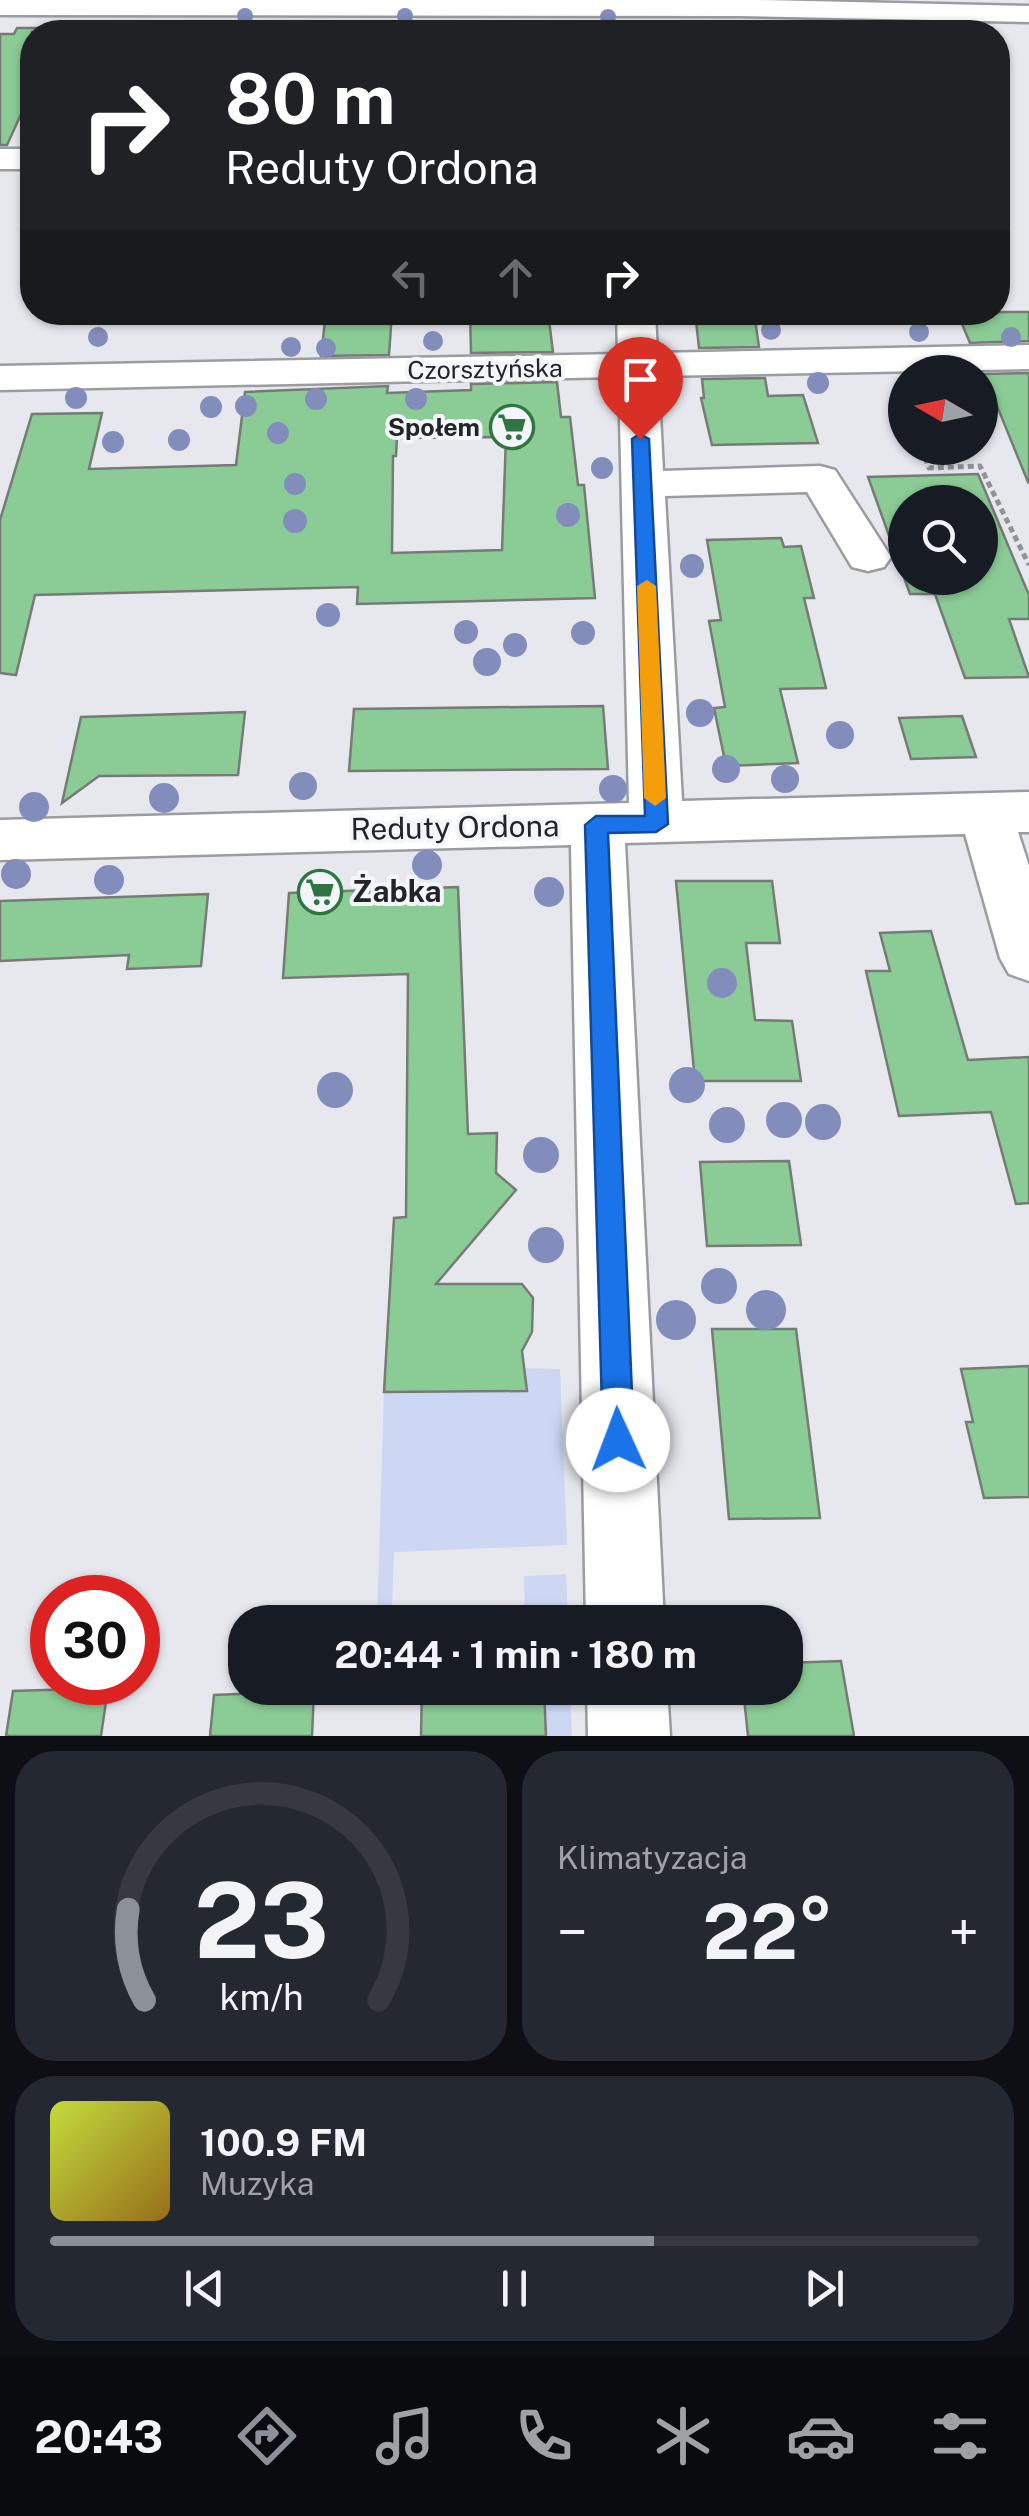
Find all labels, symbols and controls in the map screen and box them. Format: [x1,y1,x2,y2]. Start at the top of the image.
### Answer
text: 80 m [225,57,395,140]
icon: right [60,60,190,190]
text: Reduty Ordona [225,141,539,194]
icon: left [383,250,438,305]
icon: ahead [488,250,543,305]
icon: right [593,250,648,305]
pin [598,337,683,440]
icon: arrive [613,352,668,407]
street label: Czorsztyńska [407,353,563,385]
north arrow [888,355,998,465]
map controls [888,355,998,595]
supermarket icon: Społem [489,404,535,450]
place label: Społem [388,412,480,442]
button: search [888,485,998,595]
street label: Reduty Ordona [350,807,560,847]
supermarket icon: Żabka [297,869,343,915]
place label: Żabka [352,873,442,909]
position arrow [566,1388,670,1492]
speed limit sign: 30 [30,1575,160,1705]
text: 20:44 · 1 min · 180 m [334,1632,697,1677]
text: Klimatyzacja [557,1839,747,1876]
text: 23 [193,1859,329,1981]
text: 22° [703,1888,833,1976]
text: − [557,1900,588,1964]
text: + [949,1900,979,1964]
text: km/h [219,1976,303,2018]
text: 100.9 FM [200,2120,367,2165]
text: Muzyka [200,2165,314,2202]
icon: previous [177,2261,232,2316]
icon: pause [487,2261,542,2316]
icon: next [797,2261,852,2316]
icon: directions [232,2401,302,2471]
icon: music [370,2401,440,2471]
icon: phone [509,2401,579,2471]
icon: climate [648,2401,718,2471]
icon: car [786,2401,856,2471]
icon: filters [925,2401,995,2471]
text: 20:43 [34,2410,163,2463]

